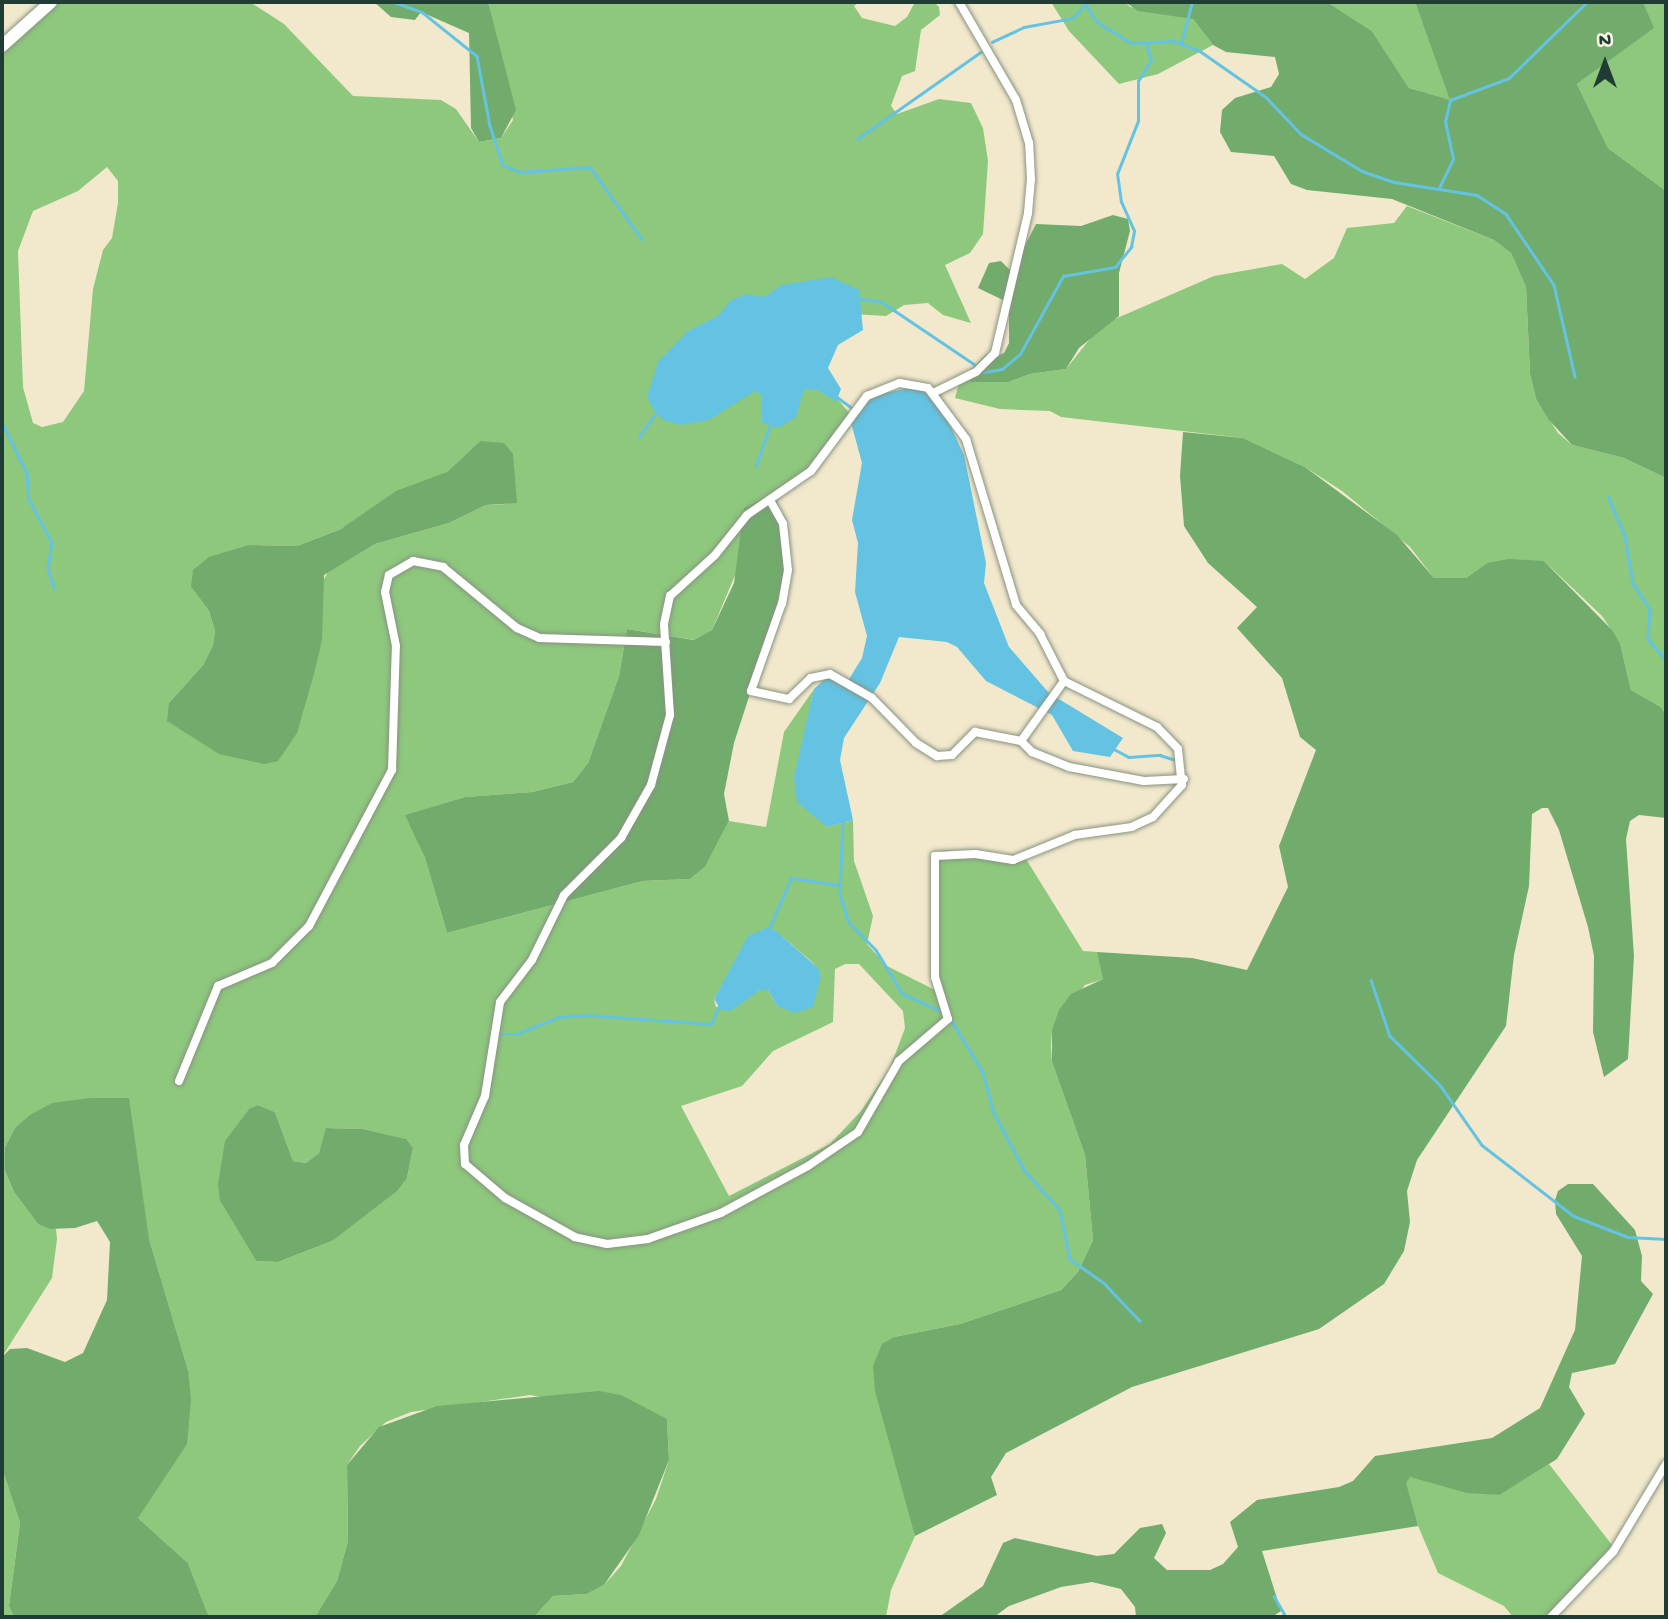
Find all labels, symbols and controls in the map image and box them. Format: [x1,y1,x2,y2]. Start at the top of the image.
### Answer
north arrow [1570,28,1640,98]
text: N [1599,30,1611,53]

